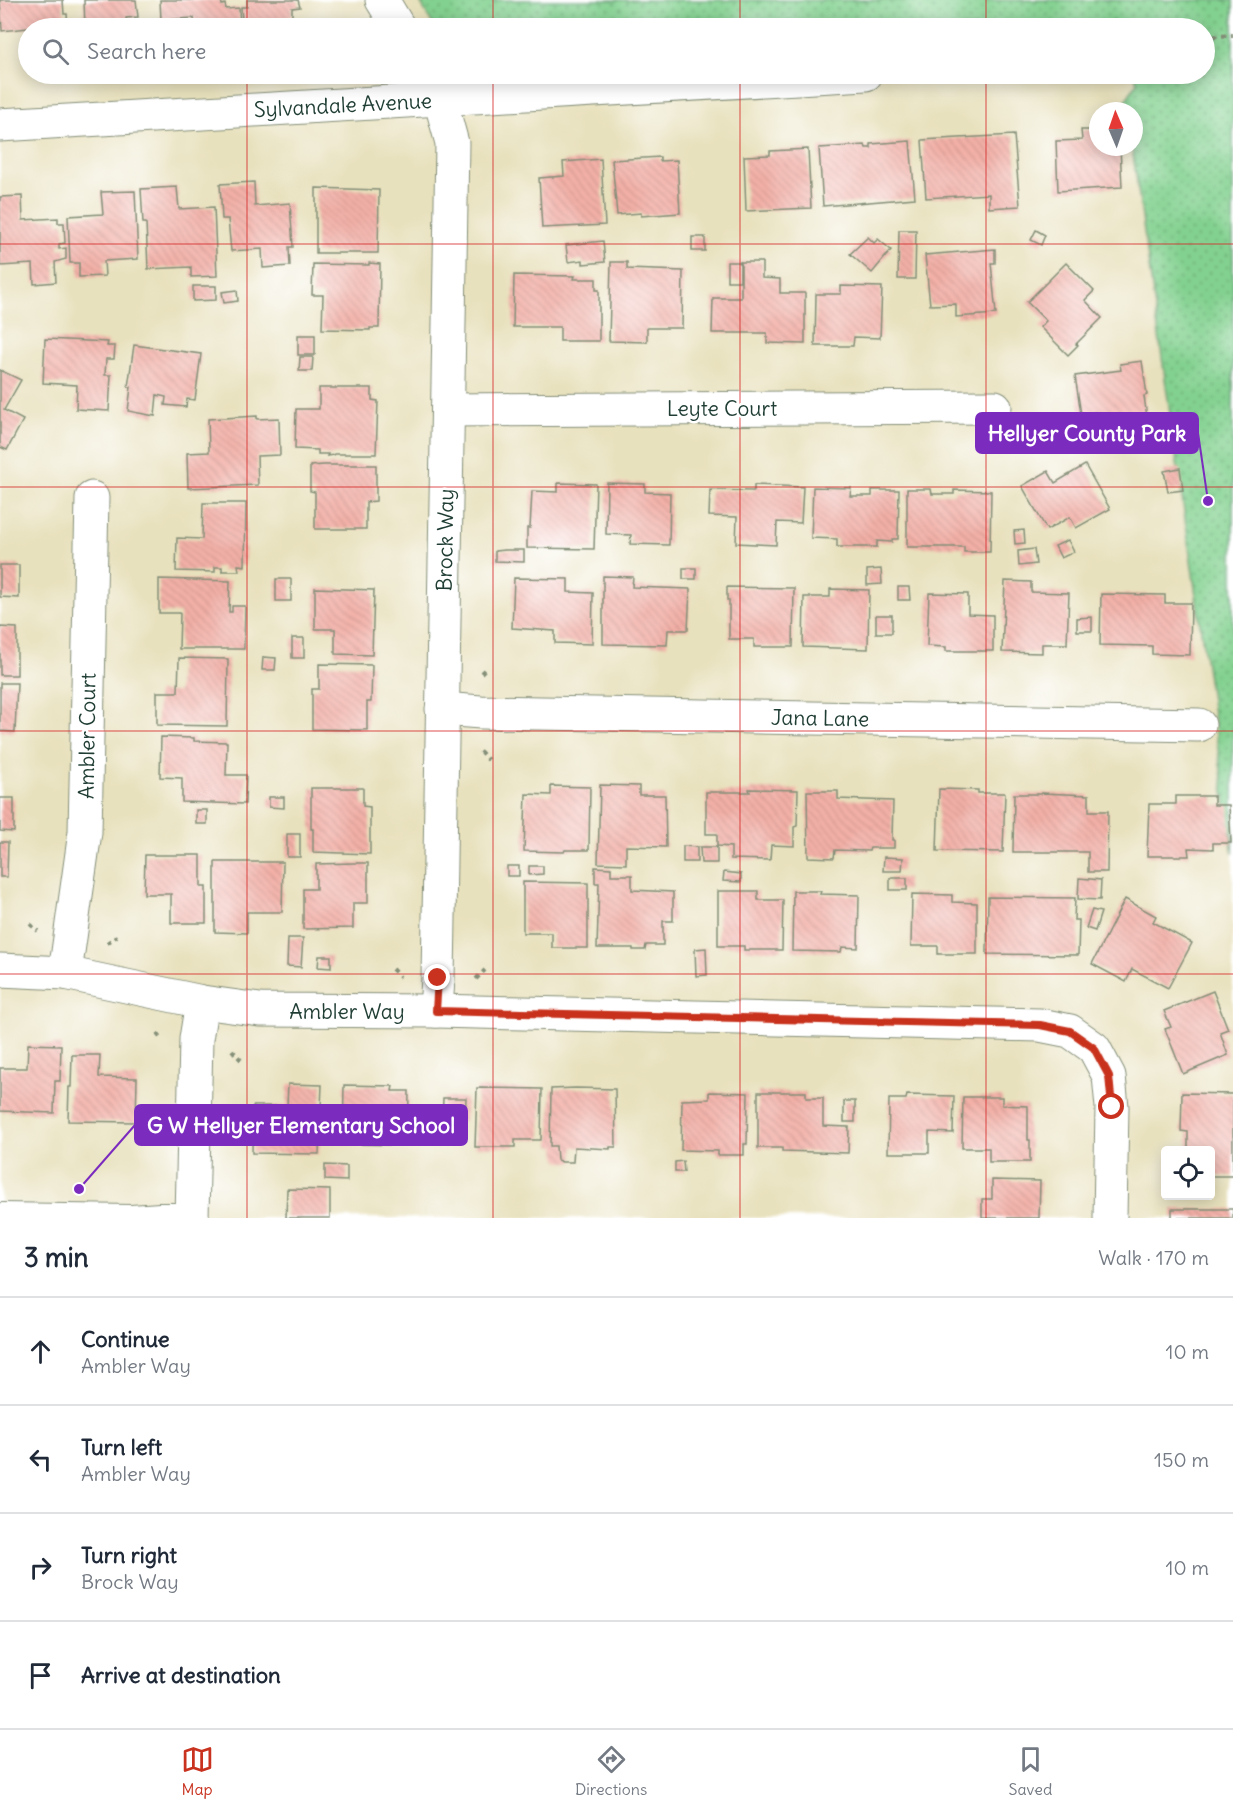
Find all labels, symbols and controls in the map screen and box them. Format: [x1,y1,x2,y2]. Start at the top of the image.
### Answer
search box [18,18,1215,84]
icon: search [39,35,72,68]
text: Search here [87,37,206,65]
street label: Sylvandale Avenue [253,87,433,123]
north arrow [1089,102,1143,156]
street label: Leyte Court [667,395,777,422]
callout: Hellyer County Park [976,413,1198,453]
text: Hellyer County Park [988,419,1186,447]
street label: Brock Way [431,488,459,592]
street label: Ambler Court [72,673,102,799]
street label: Jana Lane [771,704,869,732]
route end [424,964,450,990]
street label: Ambler Way [289,998,405,1025]
route start [1098,1093,1124,1119]
callout: G W Hellyer Elementary School [135,1105,467,1145]
text: G W Hellyer Elementary School [147,1111,455,1139]
map controls [1161,1146,1215,1200]
button: locate [1161,1146,1215,1200]
text: 3 min [24,1241,89,1274]
text: Walk · 170 m [1098,1245,1209,1270]
text: Continue [81,1325,170,1353]
icon: ahead [24,1335,57,1368]
text: 10 m [1166,1339,1209,1364]
text: Ambler Way [81,1353,191,1378]
text: Turn left [81,1433,162,1461]
icon: left [24,1443,57,1476]
text: 150 m [1154,1447,1209,1472]
text: Ambler Way [81,1461,191,1486]
text: Turn right [81,1541,177,1569]
icon: right [24,1551,57,1584]
text: 10 m [1166,1555,1209,1580]
text: Brock Way [81,1569,179,1594]
icon: arrive [24,1659,57,1692]
text: Arrive at destination [81,1661,281,1689]
tab: Map [181,1743,214,1799]
tab: Directions [575,1743,647,1799]
tab: Saved [1009,1743,1052,1799]

